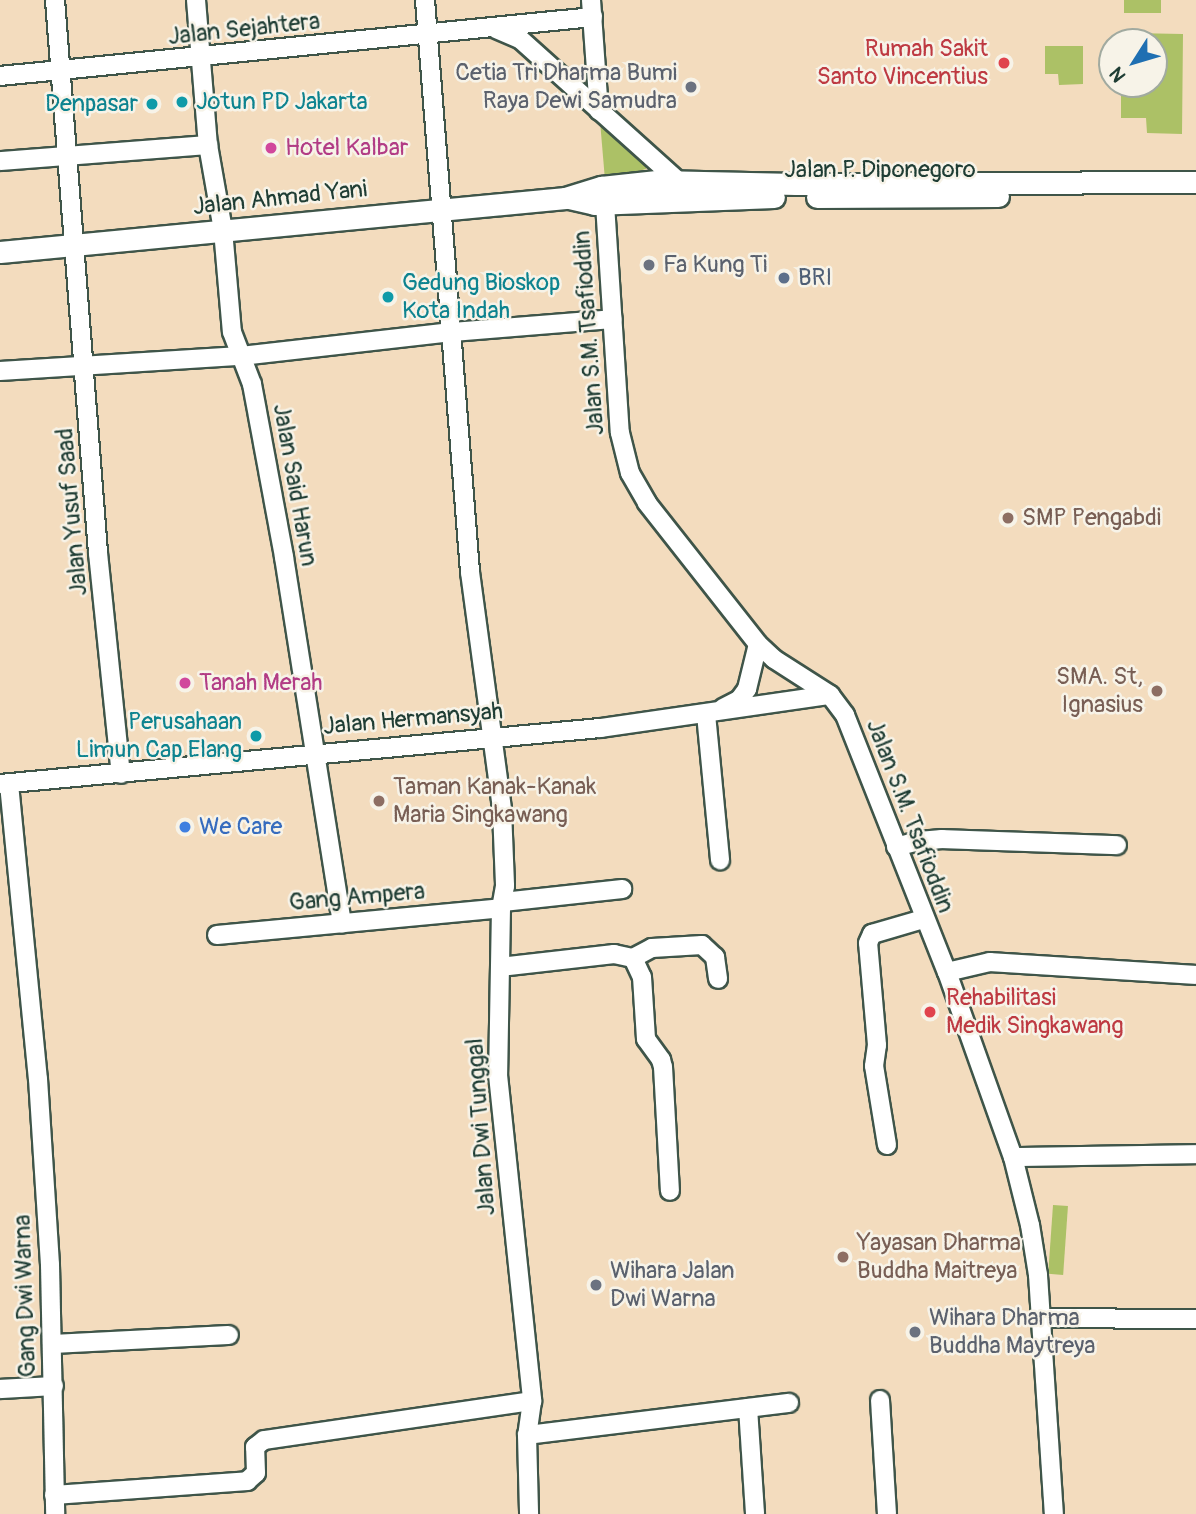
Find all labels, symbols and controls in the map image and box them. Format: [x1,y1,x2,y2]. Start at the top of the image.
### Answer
street label: Jalan Sejahtera [167,7,321,51]
north arrow [1098,28,1168,98]
place label: Rumah Sakit Santo Vincentius [817,35,988,91]
marker: Rumah Sakit Santo Vincentius [994,53,1014,73]
place label: Cetia Tri Dharma Bumi Raya Dewi Samudra [455,59,677,115]
text: N [1104,62,1131,87]
marker: Cetia Tri Dharma Bumi Raya Dewi Samudra [683,79,699,95]
place label: Jotun PD Jakarta [196,88,368,116]
place label: Denpasar [45,90,138,118]
marker: Jotun PD Jakarta [174,94,190,110]
marker: Denpasar [144,96,160,112]
place label: Hotel Kalbar [285,134,408,162]
marker: Hotel Kalbar [263,140,279,156]
street label: Jalan P. Diponegoro [784,156,976,184]
street label: Jalan Ahmad Yani [191,175,369,221]
street label: Jalan S.M. Tsafioddin [567,230,611,436]
place label: Fa Kung Ti [663,251,767,279]
marker: Fa Kung Ti [641,257,657,273]
place label: BRI [798,264,832,292]
place label: Gedung Bioskop Kota Indah [402,269,560,325]
marker: BRI [776,270,792,286]
marker: Gedung Bioskop Kota Indah [380,289,396,305]
street label: Jalan Said Harun [267,401,323,569]
street label: Jalan Yusuf Saad [50,427,94,597]
place label: SMP Pengabdi [1022,504,1161,532]
marker: SMP Pengabdi [1000,510,1016,526]
place label: SMA. St, Ignasius [1056,663,1143,719]
place label: Tanah Merah [199,669,323,697]
marker: Tanah Merah [177,675,193,691]
marker: SMA. St, Ignasius [1149,683,1165,699]
street label: Jalan Hermansyah [322,697,504,741]
place label: Perusahaan Limun Cap Elang [76,708,242,764]
street label: Jalan S.M. Tsafioddin [860,715,960,917]
marker: Perusahaan Limun Cap Elang [248,728,264,744]
place label: Taman Kanak-Kanak Maria Singkawang [393,773,596,829]
marker: Taman Kanak-Kanak Maria Singkawang [371,793,387,809]
place label: We Care [199,813,282,841]
marker: We Care [177,819,193,835]
street label: Gang Ampera [288,877,426,917]
place label: Rehabilitasi Medik Singkawang [946,984,1124,1040]
marker: Rehabilitasi Medik Singkawang [920,1002,940,1022]
street label: Jalan Dwi Tunggal [460,1037,502,1217]
street label: Gang Dwi Warna [8,1214,42,1378]
place label: Yayasan Dharma Buddha Maitreya [857,1229,1021,1285]
marker: Yayasan Dharma Buddha Maitreya [835,1249,851,1265]
place label: Wihara Jalan Dwi Warna [610,1257,735,1313]
marker: Wihara Jalan Dwi Warna [588,1277,604,1293]
place label: Wihara Dharma Buddha Maytreya [929,1304,1095,1360]
marker: Wihara Dharma Buddha Maytreya [907,1324,923,1340]

